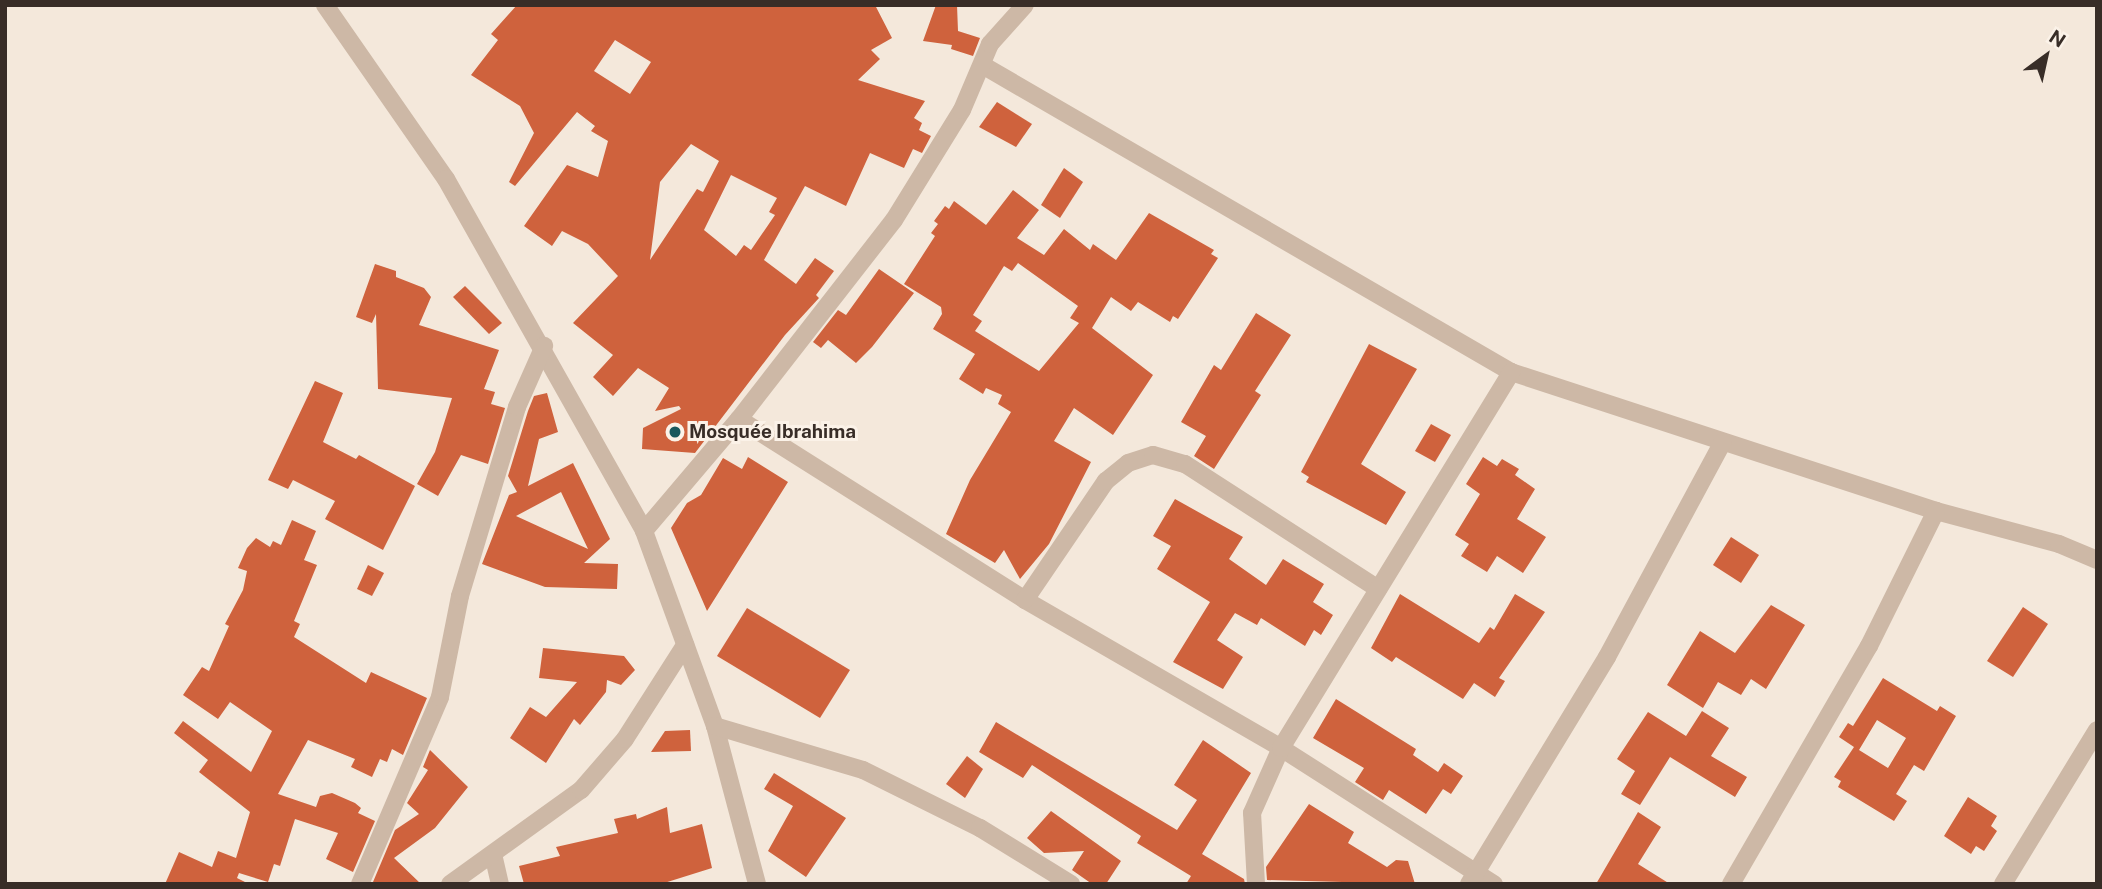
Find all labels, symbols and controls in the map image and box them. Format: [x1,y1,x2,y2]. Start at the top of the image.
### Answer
north arrow [2011,21,2081,91]
text: N [2045,25,2070,52]
place label: Mosquée Ibrahima [689,421,856,443]
marker: Mosquée Ibrahima [667,424,683,440]

